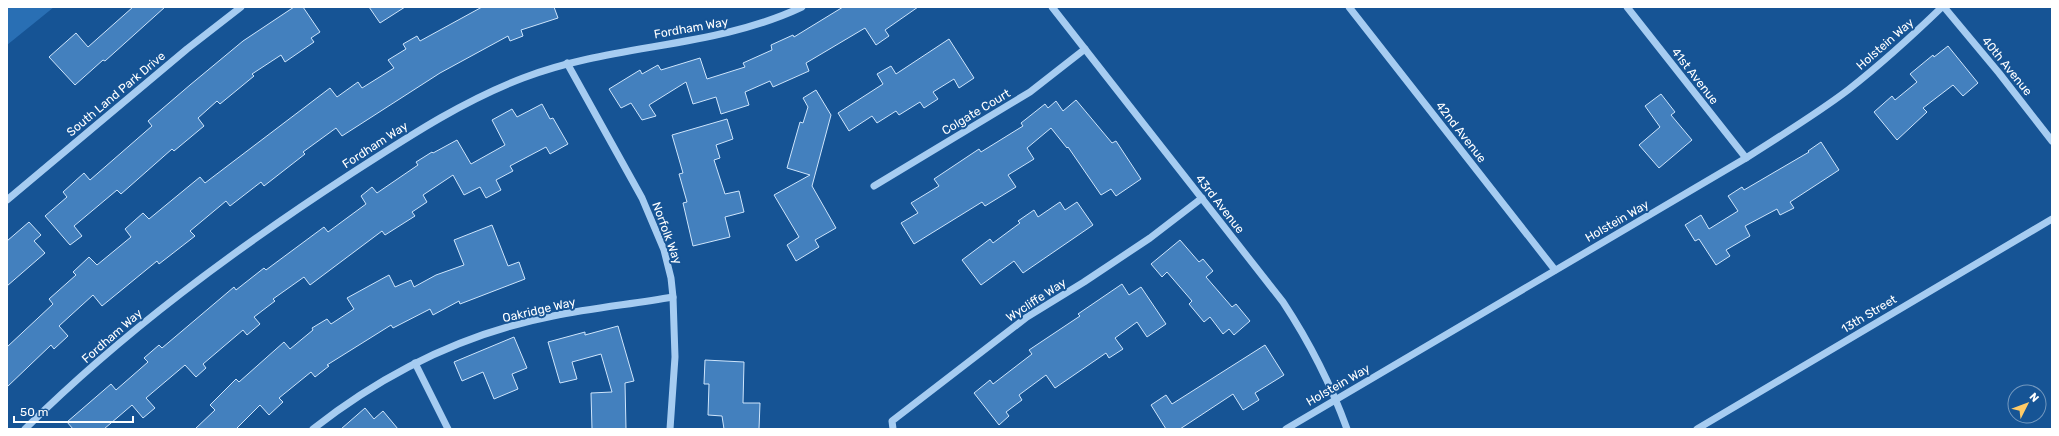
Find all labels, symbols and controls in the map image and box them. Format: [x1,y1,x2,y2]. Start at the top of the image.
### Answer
street label: Fordham Way [653,15,730,41]
street label: Holstein Way [1854,15,1917,73]
street label: 40th Avenue [1979,34,2035,98]
street label: 41st Avenue [1669,45,1722,107]
street label: South Land Park Drive [64,49,168,139]
street label: Colgate Court [939,86,1013,138]
street label: 42nd Avenue [1433,99,1489,166]
street label: Fordham Way [340,118,411,171]
street label: 43rd Avenue [1193,172,1248,236]
street label: Holstein Way [1583,197,1652,245]
street label: Norfolk Way [649,200,685,266]
street label: Wycliffe Way [1003,275,1069,325]
street label: 13th Street [1839,292,1899,336]
street label: Oakridge Way [501,295,577,325]
street label: Fordham Way [79,306,145,366]
street label: Holstein Way [1304,361,1373,409]
north arrow [2007,384,2047,424]
text: N [2027,390,2042,405]
scale bar [14,398,133,424]
text: 50 m [20,405,48,419]

